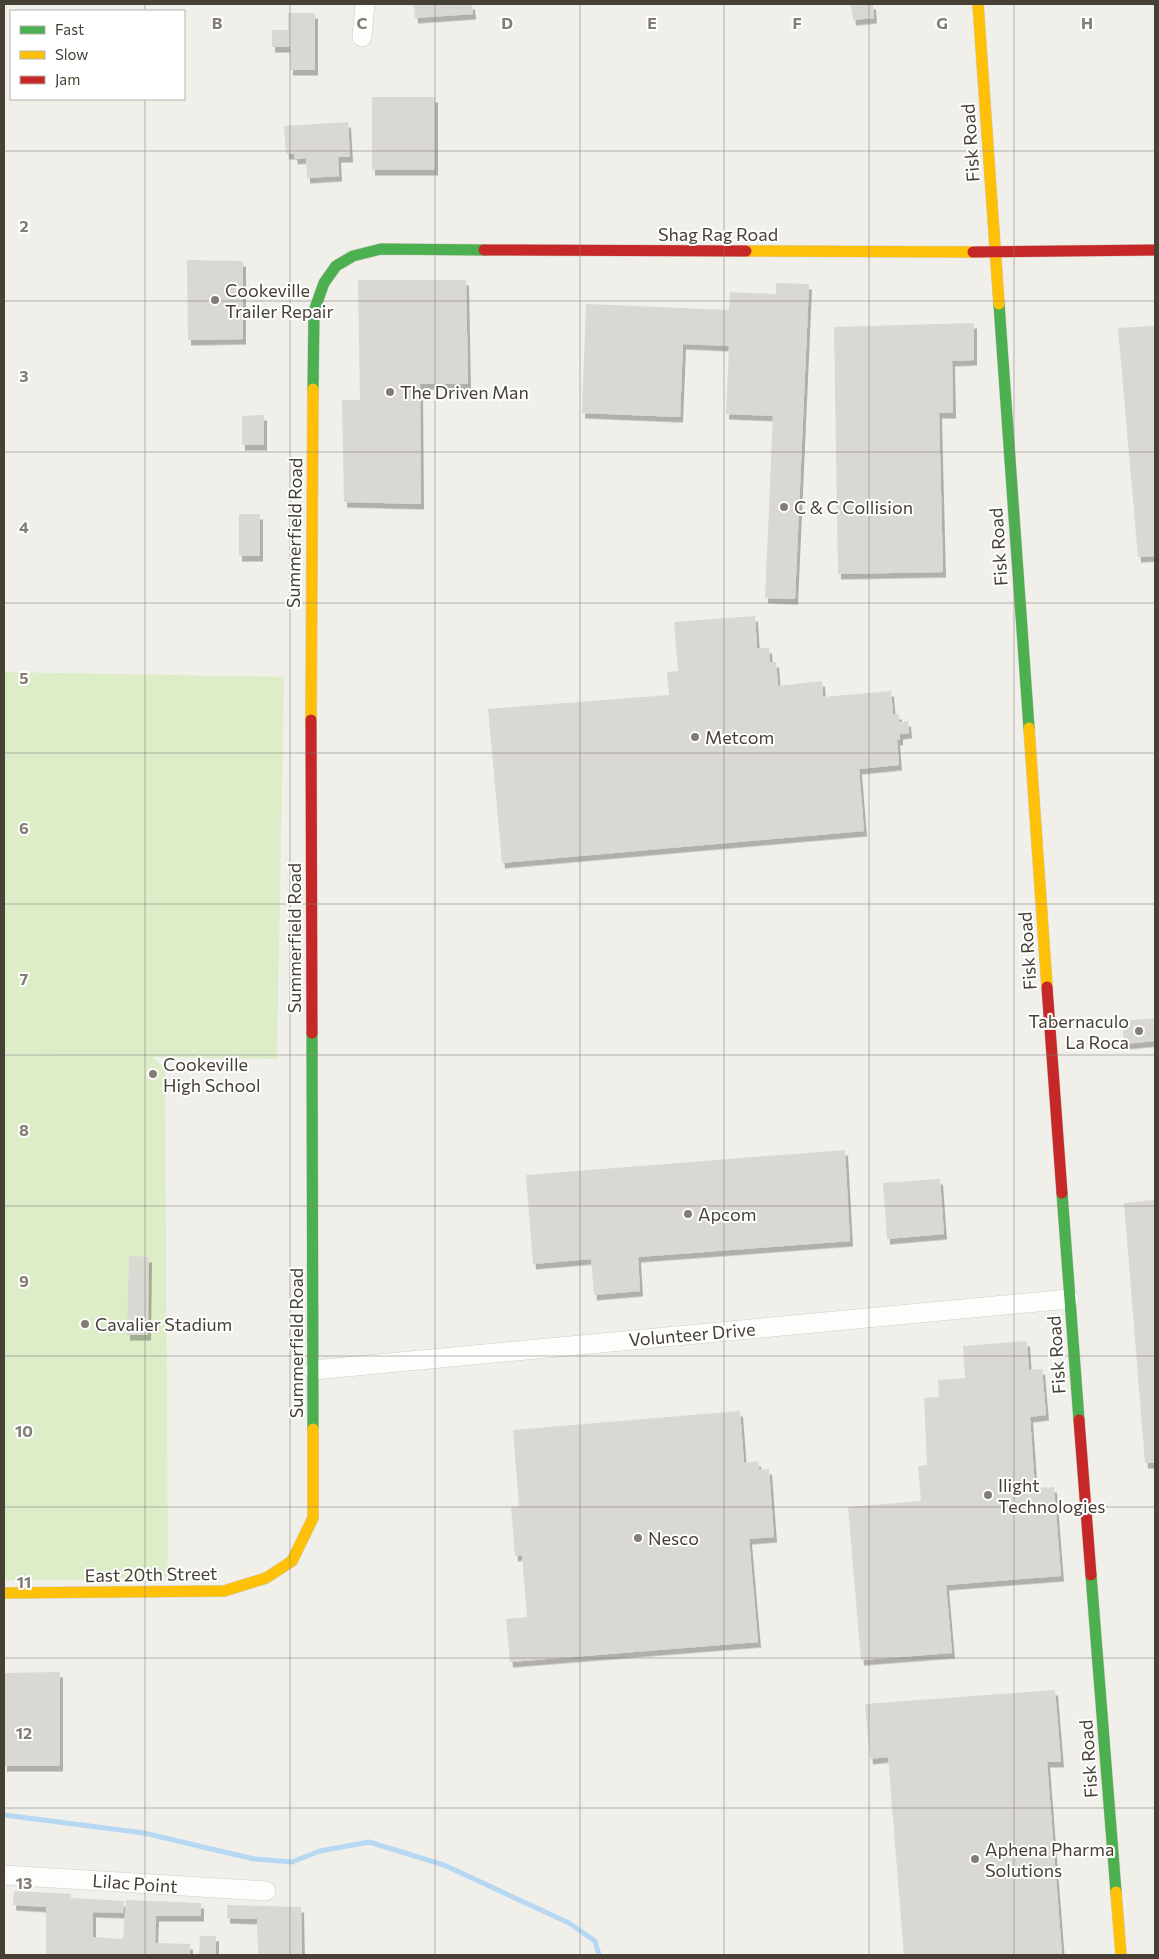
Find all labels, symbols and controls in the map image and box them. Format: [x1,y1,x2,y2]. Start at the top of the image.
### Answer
legend [10,10,185,100]
text: B [212,13,223,32]
text: C [357,13,368,32]
text: D [501,13,513,32]
text: E [647,13,657,32]
text: F [792,13,802,32]
text: G [936,13,948,32]
text: H [1081,13,1093,32]
text: Fast [55,20,84,38]
text: Slow [55,45,88,63]
text: Jam [55,70,80,88]
street label: Fisk Road [956,103,984,183]
text: 2 [19,216,29,235]
street label: Shag Rag Road [658,223,778,245]
place label: Cookeville Trailer Repair [225,279,334,322]
marker: Cookeville Trailer Repair [209,294,221,306]
text: 3 [19,366,29,385]
place label: The Driven Man [400,381,529,403]
marker: The Driven Man [384,386,396,398]
street label: Summerfield Road [282,458,306,608]
place label: C & C Collision [794,496,913,518]
marker: C & C Collision [778,501,790,513]
street label: Fisk Road [984,507,1012,587]
text: 4 [19,517,29,536]
text: 5 [19,668,29,687]
place label: Metcom [705,726,774,748]
marker: Metcom [689,731,701,743]
text: 6 [19,818,29,837]
street label: Summerfield Road [283,863,305,1013]
street label: Fisk Road [1013,911,1041,991]
text: 7 [20,969,29,988]
place label: Tabernaculo La Roca [1028,1010,1129,1053]
marker: Tabernaculo La Roca [1133,1025,1145,1037]
place label: Cookeville High School [163,1053,261,1096]
marker: Cookeville High School [147,1068,159,1080]
text: 8 [19,1120,29,1139]
place label: Apcom [698,1203,756,1225]
marker: Apcom [682,1208,694,1220]
street label: Summerfield Road [285,1268,307,1418]
text: 9 [19,1271,29,1290]
place label: Cavalier Stadium [95,1313,232,1335]
street label: Fisk Road [1042,1315,1070,1395]
marker: Cavalier Stadium [79,1318,91,1330]
street label: Volunteer Drive [628,1318,756,1350]
text: 10 [15,1421,33,1440]
place label: Ilight Technologies [998,1474,1105,1517]
marker: Ilight Technologies [982,1489,994,1501]
place label: Nesco [648,1527,699,1549]
marker: Nesco [632,1532,644,1544]
street label: East 20th Street [84,1562,218,1586]
text: 11 [17,1572,31,1591]
street label: Fisk Road [1074,1719,1102,1799]
text: 12 [16,1723,32,1742]
place label: Aphena Pharma Solutions [985,1838,1114,1881]
marker: Aphena Pharma Solutions [969,1853,981,1865]
street label: Lilac Point [92,1869,178,1897]
text: 13 [16,1873,32,1892]

